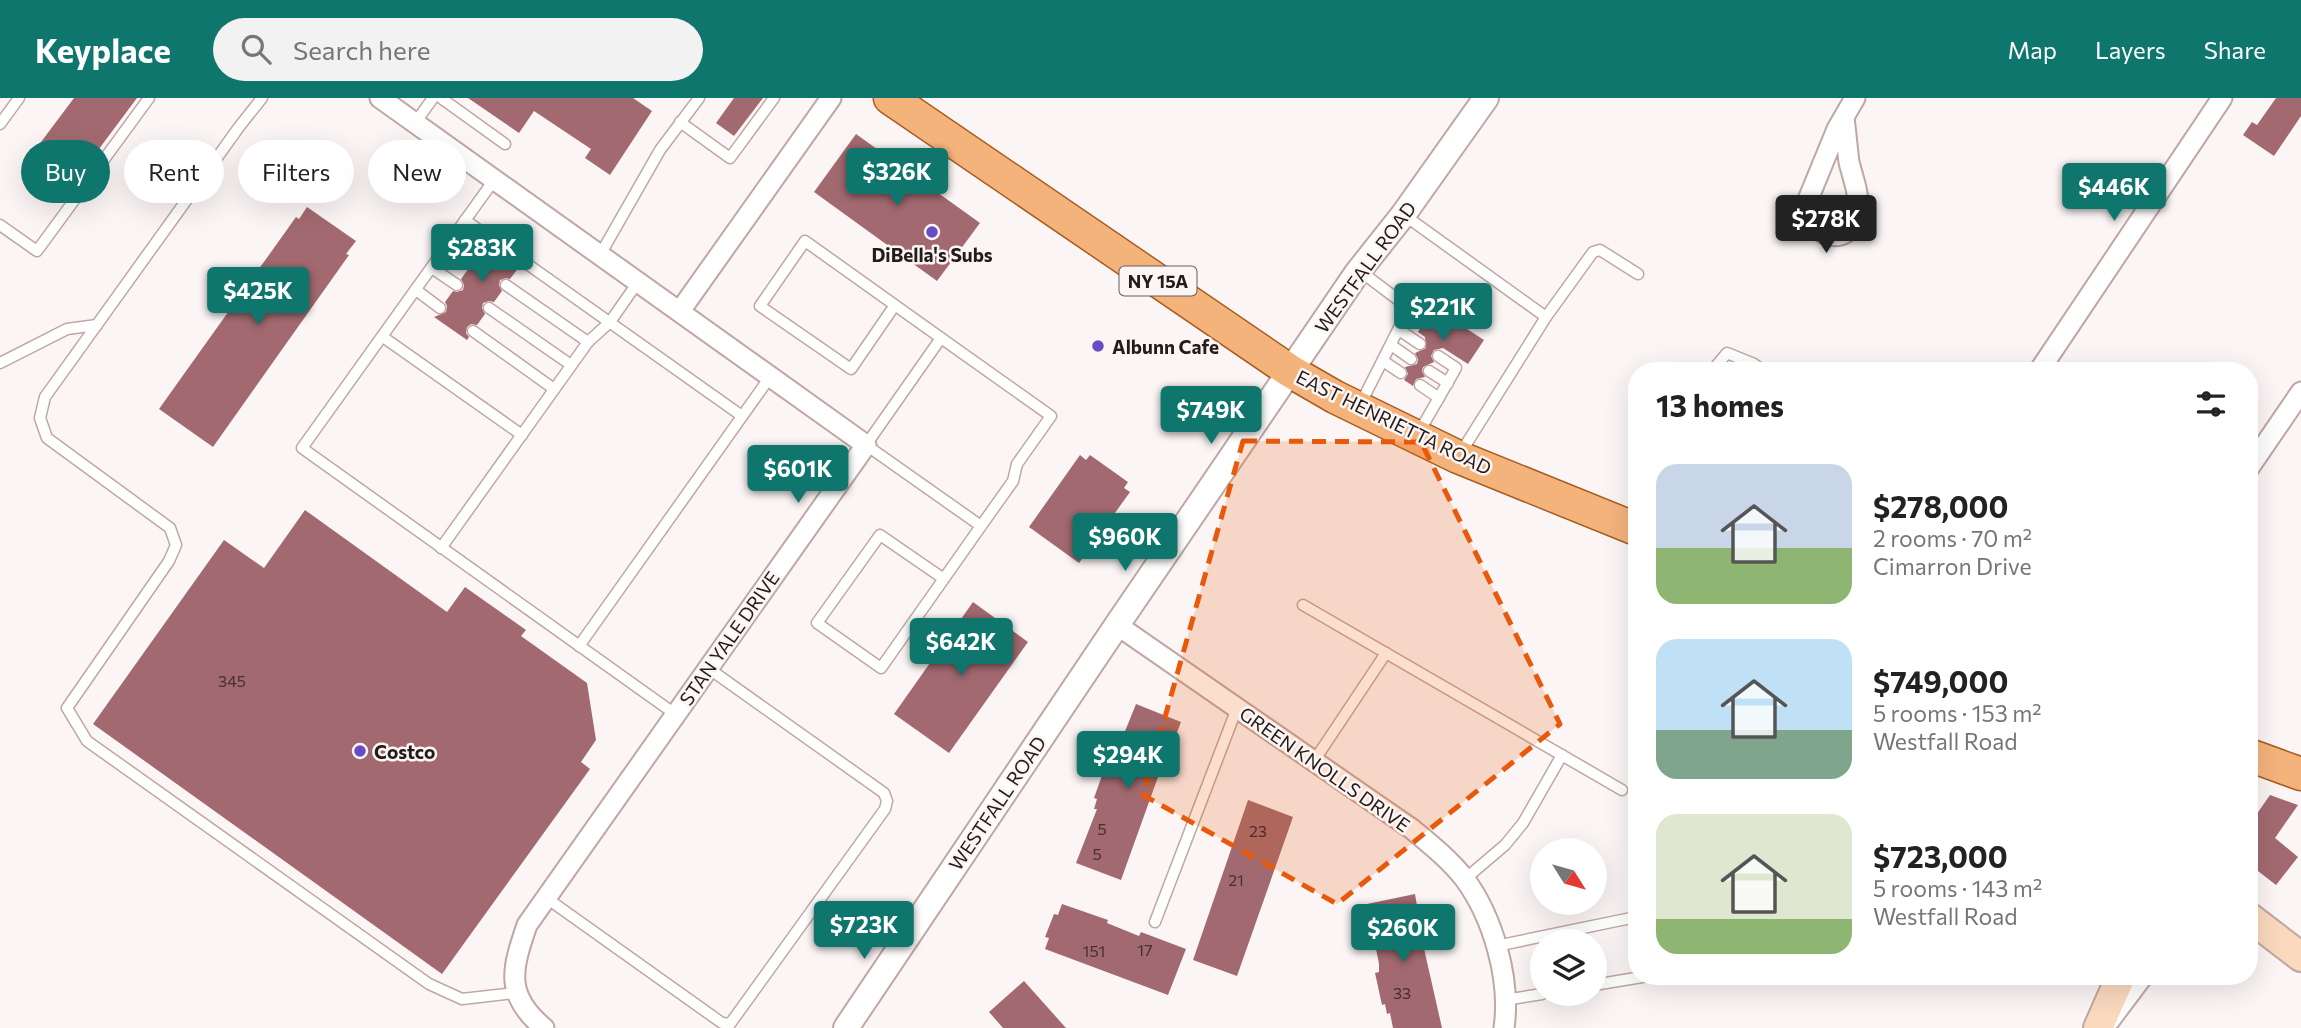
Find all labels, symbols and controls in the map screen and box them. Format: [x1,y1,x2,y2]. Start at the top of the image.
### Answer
search box [213,18,703,81]
text: Keyplace [35,29,171,70]
icon: search [237,30,275,68]
text: Search here [293,34,430,65]
text: Map [2008,35,2057,64]
text: Layers [2095,35,2166,64]
text: Share [2204,35,2266,64]
chip: Buy [21,140,110,203]
chip: Rent [124,140,224,203]
chip: Filters [238,140,354,203]
chip: New [368,140,466,203]
pin: $326K [848,148,946,208]
text: $326K [862,157,932,185]
pin: $446K [2065,164,2163,223]
text: $446K [2078,172,2150,200]
pin: $278K [1777,195,1875,255]
street label: WESTFALL ROAD [1310,197,1420,337]
text: $278K [1792,204,1860,232]
marker: DiBella's Subs [924,224,940,240]
pin: $283K [433,225,531,284]
text: $283K [447,233,517,261]
place label: DiBella's Subs [871,243,993,266]
road number: NY 15A [1120,266,1196,296]
pin: $425K [209,268,307,327]
text: $425K [223,276,293,304]
pin: $221K [1394,284,1492,343]
text: $221K [1410,292,1476,320]
place label: Albunn Cafe [1112,335,1219,358]
marker: Albunn Cafe [1090,338,1106,354]
street label: EAST HENRIETTA ROAD [1293,365,1495,479]
icon: filters [2192,385,2230,423]
pin: $749K [1162,386,1260,446]
text: 13 homes [1656,386,1784,423]
text: $749K [1177,395,1245,423]
pin: $601K [749,446,847,505]
text: $601K [763,454,833,482]
text: $278,000 [1873,487,2008,524]
icon: home [1712,492,1796,576]
pin: $960K [1076,514,1174,573]
text: $960K [1089,522,1161,550]
text: 2 rooms · 70 m² [1873,524,2032,552]
text: Cimarron Drive [1873,552,2032,580]
street label: STAN YALE DRIVE [674,566,784,710]
pin: $642K [912,618,1010,678]
text: $642K [926,627,996,655]
text: $749,000 [1873,662,2008,699]
icon: home [1712,667,1796,751]
house number: 345 [218,671,246,690]
text: 5 rooms · 153 m² [1873,699,2042,727]
street label: GREEN KNOLLS DRIVE [1235,701,1415,837]
text: Westfall Road [1873,727,2018,755]
street label: WESTFALL ROAD [944,732,1050,874]
pin: $294K [1079,732,1177,791]
place label: Costco [374,740,435,763]
text: $294K [1093,740,1163,768]
marker: Costco [352,743,368,759]
house number: 5 [1097,819,1107,838]
house number: 23 [1249,821,1267,840]
text: $723,000 [1873,837,2008,874]
north arrow [1530,838,1606,915]
map controls [1530,838,1607,1006]
icon: home [1712,842,1796,926]
house number: 5 [1092,844,1102,863]
house number: 21 [1228,870,1244,889]
text: 5 rooms · 143 m² [1873,874,2042,902]
pin: $723K [815,902,913,961]
text: Westfall Road [1873,902,2018,930]
pin: $260K [1354,904,1452,964]
text: $723K [830,910,898,938]
text: $260K [1367,913,1439,941]
button: layers [1530,929,1607,1006]
house number: 17 [1137,940,1153,959]
house number: 151 [1083,941,1105,960]
house number: 33 [1393,983,1411,1002]

